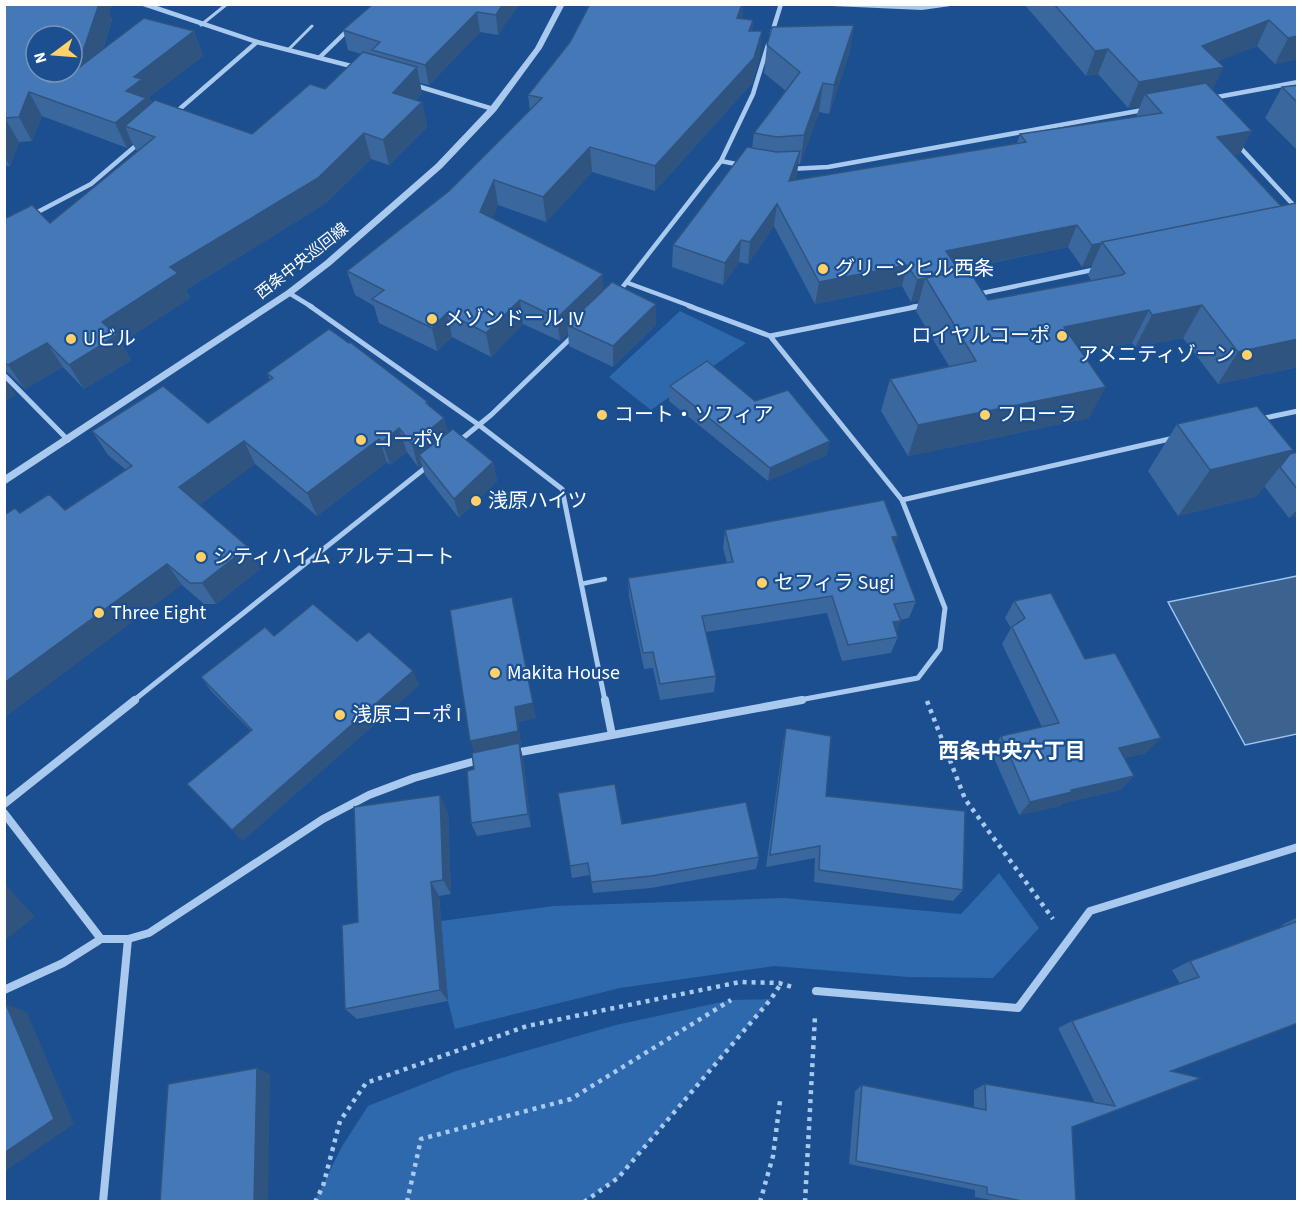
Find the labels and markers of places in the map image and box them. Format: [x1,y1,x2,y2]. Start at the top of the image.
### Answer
place label: グリーンヒル西条 [835,255,994,283]
marker: グリーンヒル西条 [816,262,830,276]
place label: メゾンドール IV [444,305,584,333]
marker: メゾンドール IV [425,312,439,326]
place label: ロイヤルコーポ [911,322,1050,350]
place label: Uビル [83,325,136,353]
marker: ロイヤルコーポ [1055,329,1069,343]
marker: Uビル [64,332,78,346]
place label: アメニティゾーン [1078,341,1235,369]
marker: アメニティゾーン [1240,348,1254,362]
place label: コート・ソフィア [614,401,774,429]
place label: フローラ [997,401,1077,429]
marker: コート・ソフィア [595,408,609,422]
marker: フローラ [978,408,992,422]
place label: コーポY [373,426,443,454]
marker: コーポY [354,433,368,447]
place label: 浅原ハイツ [488,487,588,515]
marker: 浅原ハイツ [469,494,483,508]
place label: シティハイム アルテコート [213,543,455,571]
marker: シティハイム アルテコート [194,550,208,564]
place label: セフィラ Sugi [774,569,894,597]
marker: セフィラ Sugi [755,576,769,590]
place label: Three Eight [111,599,207,627]
marker: Three Eight [92,606,106,620]
place label: Makita House [507,659,620,687]
marker: Makita House [488,666,502,680]
place label: 浅原コーポ I [352,701,461,729]
marker: 浅原コーポ I [333,708,347,722]

